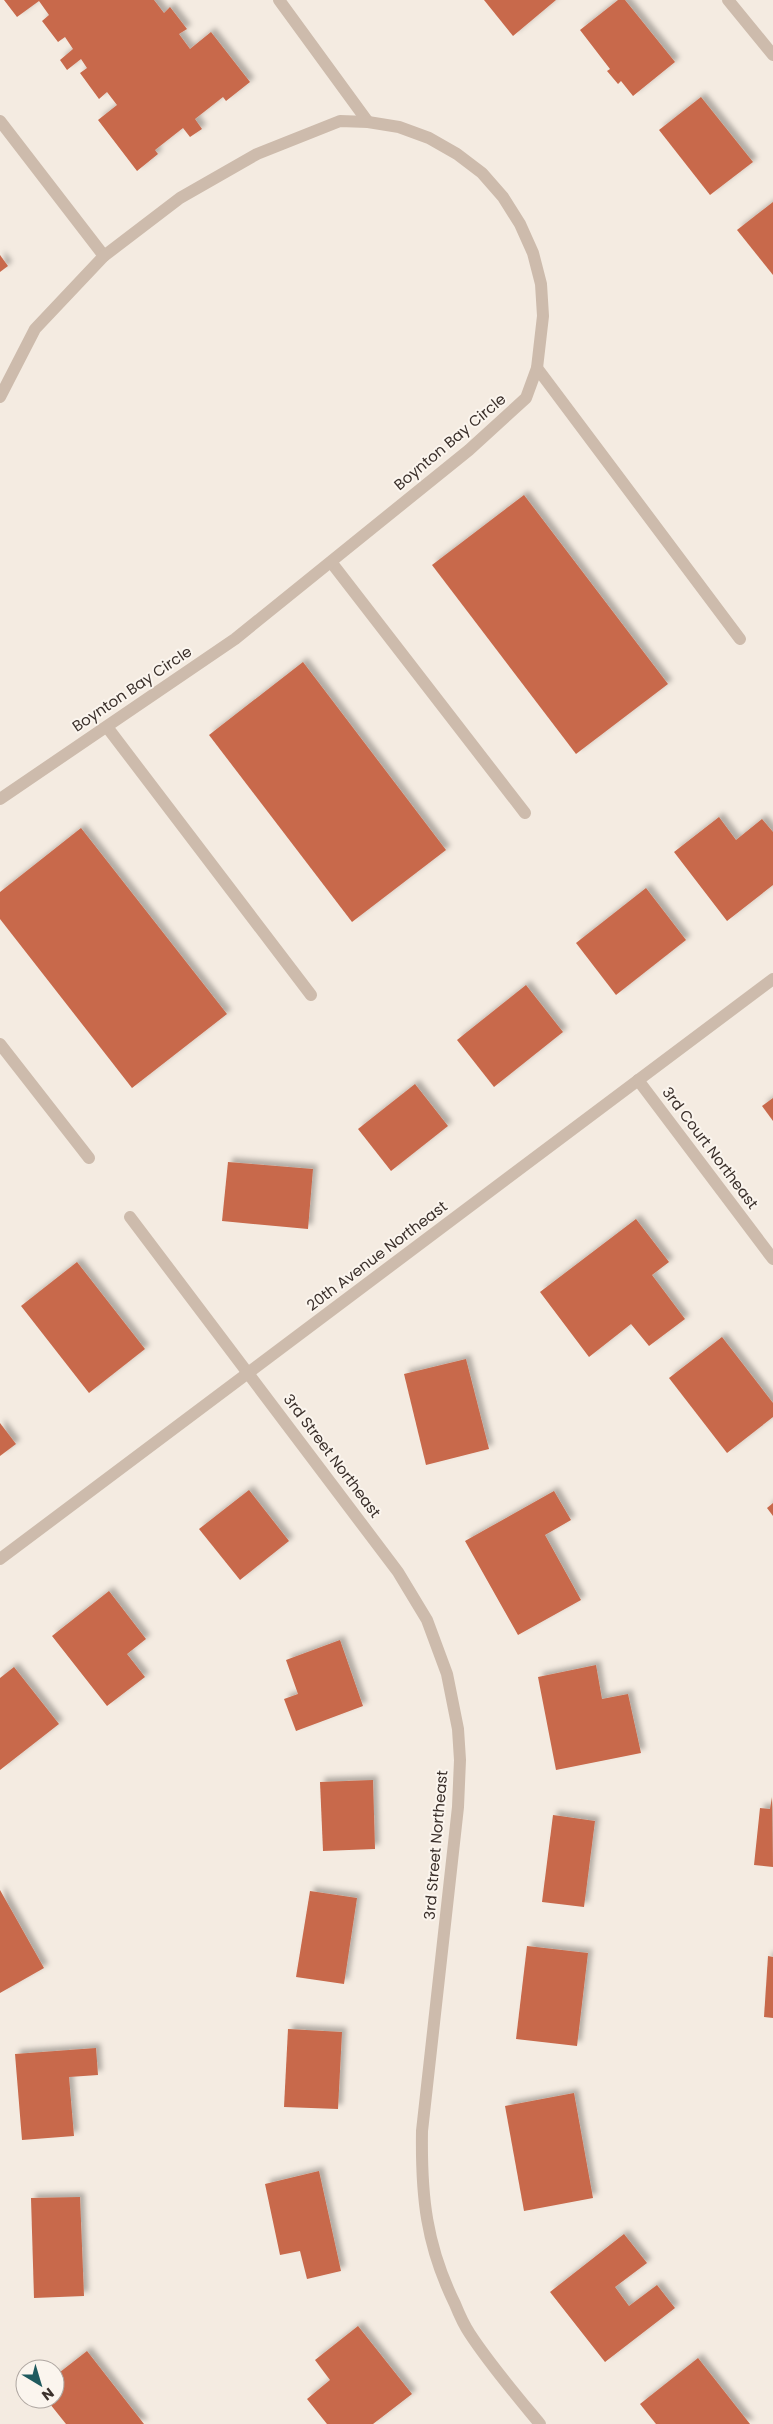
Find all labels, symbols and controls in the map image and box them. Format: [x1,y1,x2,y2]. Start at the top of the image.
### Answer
street label: Boynton Bay Circle [389,388,510,495]
street label: Boynton Bay Circle [68,641,196,737]
street label: 3rd Court Northeast [657,1082,763,1213]
street label: 20th Avenue Northeast [302,1196,451,1315]
street label: 3rd Street Northeast [279,1389,386,1522]
street label: 3rd Street Northeast [419,1769,452,1921]
north arrow [15,2359,65,2409]
text: N [38,2383,58,2405]

